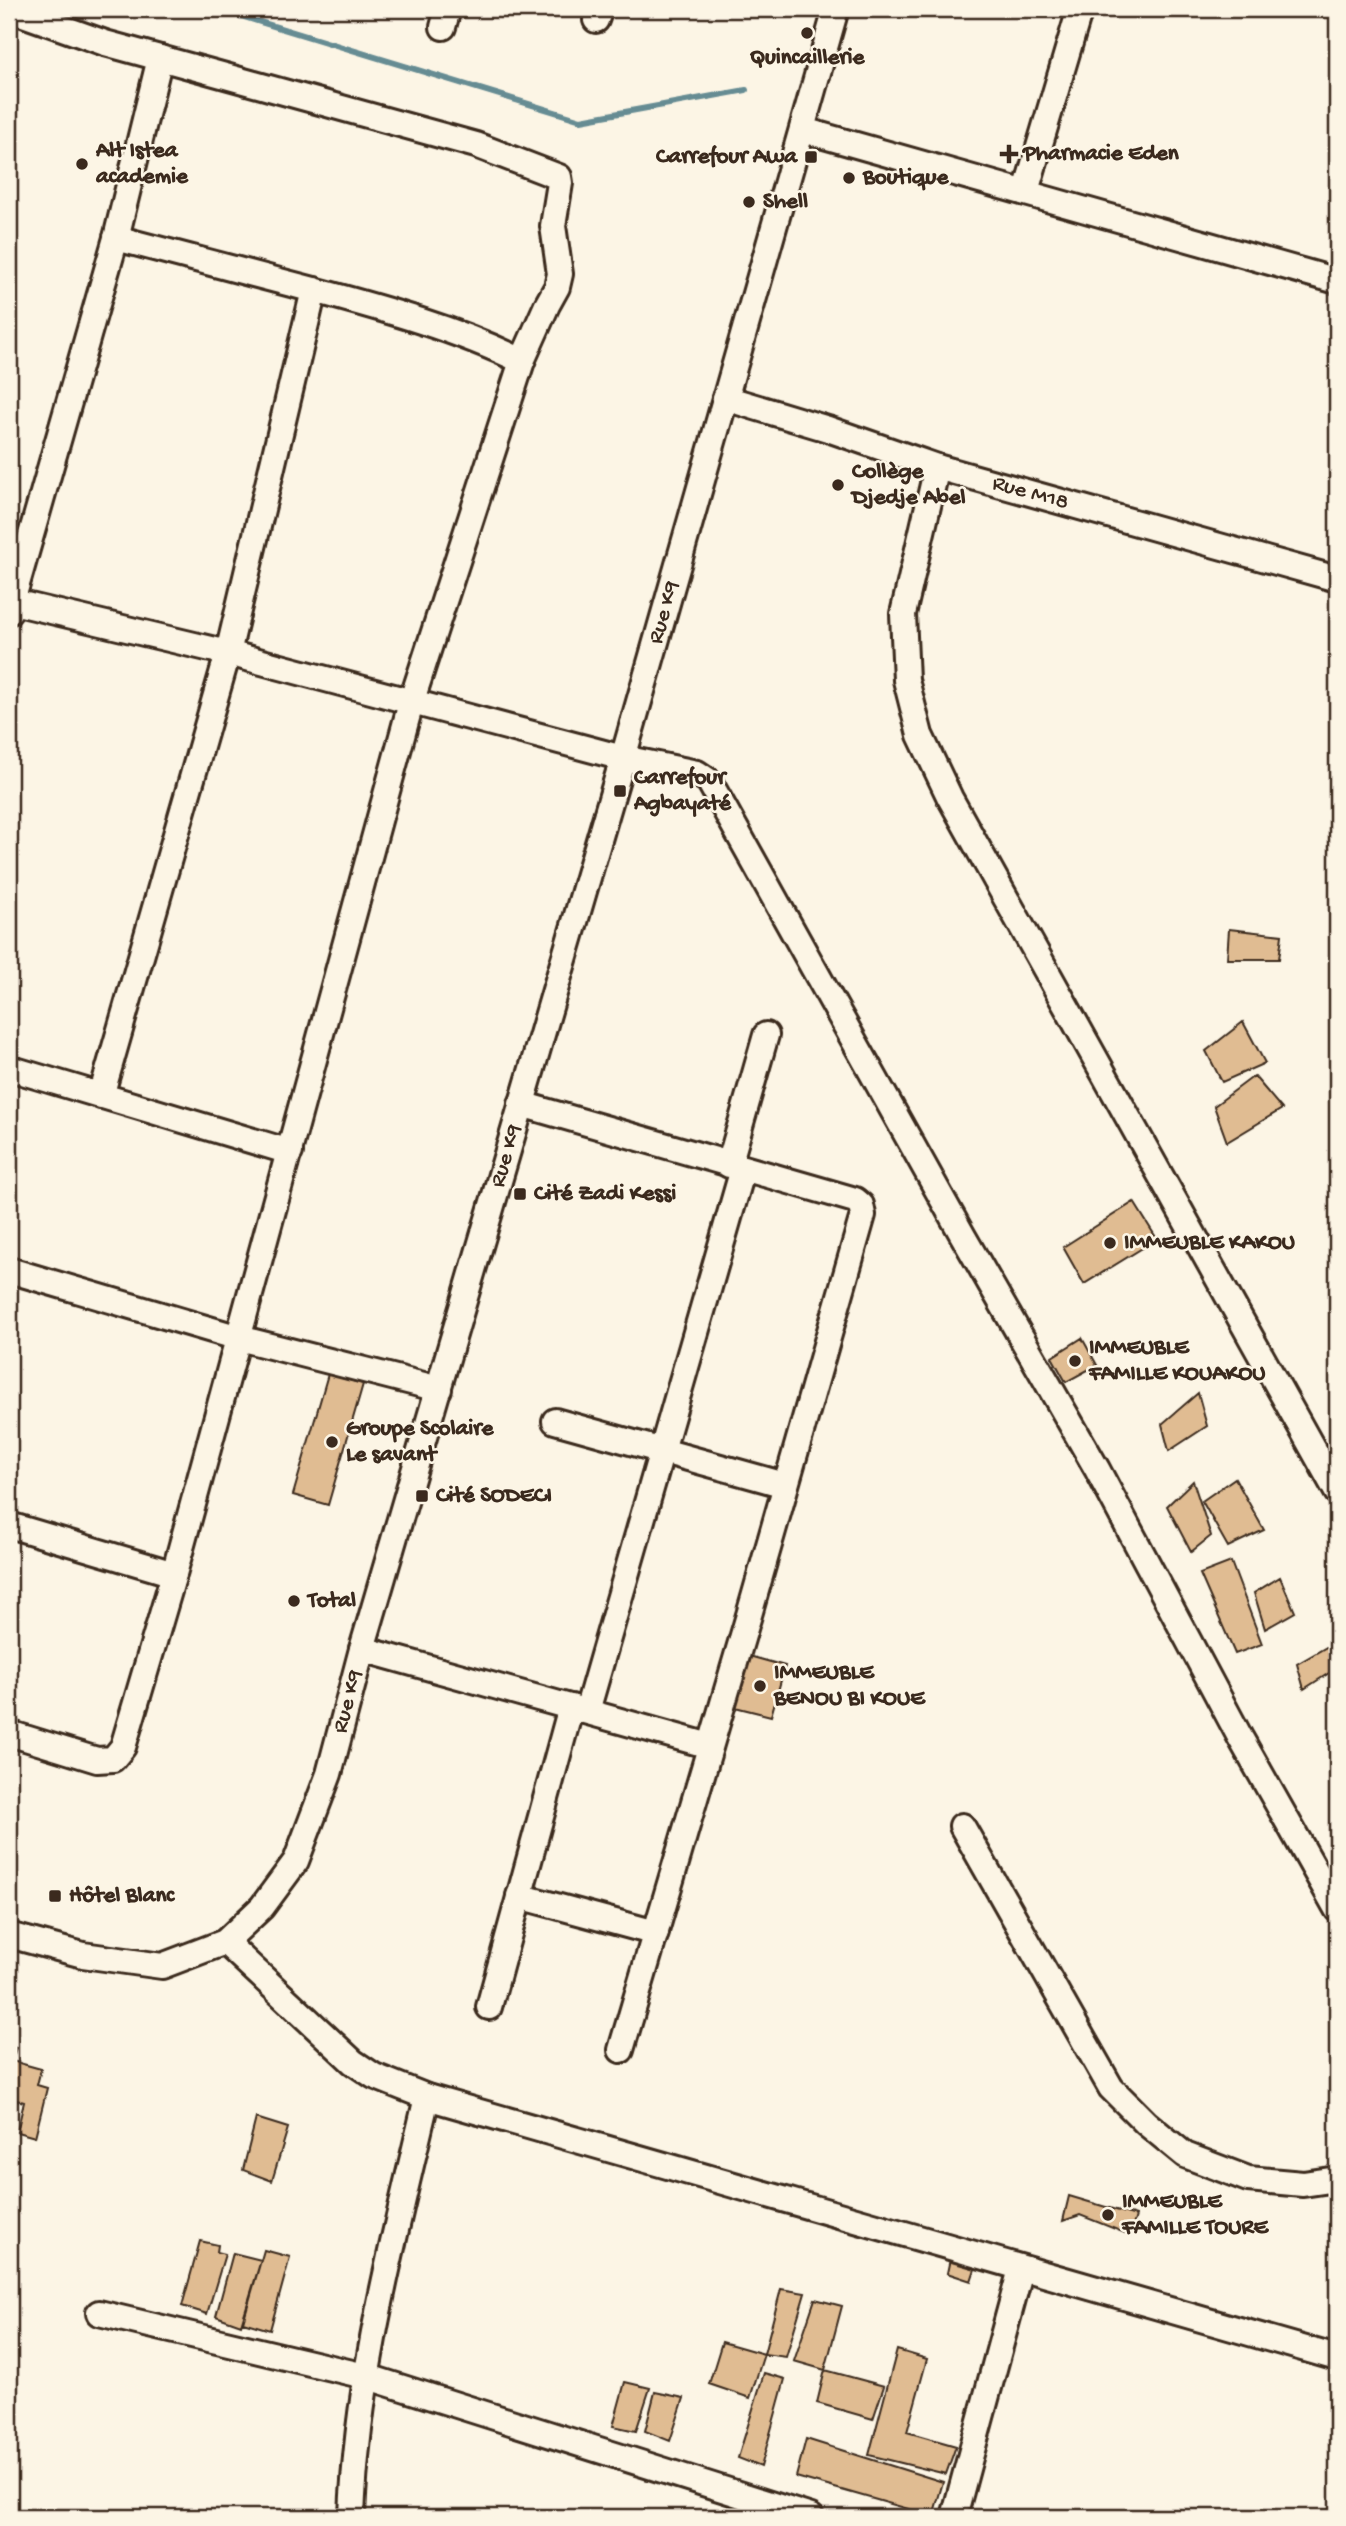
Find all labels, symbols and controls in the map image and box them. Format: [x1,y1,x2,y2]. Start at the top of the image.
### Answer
marker: Quincaillerie [799,25,815,41]
place label: Quincaillerie [750,45,865,72]
place label: Alt Istea academie [95,138,189,191]
place label: Pharmacie Eden [1021,141,1180,168]
place label: Carrefour Awa [656,144,798,171]
marker: Pharmacie Eden [1001,146,1017,162]
marker: Carrefour Awa [803,149,819,165]
marker: Alt Istea academie [74,156,90,172]
place label: Boutique [862,165,949,192]
marker: Boutique [841,170,857,186]
place label: Shell [763,189,808,216]
marker: Shell [741,194,757,210]
place label: Collège Djedje Abel [850,459,966,512]
street label: Rue M18 [989,470,1072,517]
marker: Collège Djedje Abel [830,477,846,493]
street label: Rue K9 [643,577,686,647]
place label: Carrefour Agbayaté [633,765,732,818]
marker: Carrefour Agbayaté [612,783,628,799]
street label: Rue K9 [484,1121,529,1191]
place label: Cité Zadi Kessi [534,1181,676,1208]
marker: Cité Zadi Kessi [512,1186,528,1202]
place label: IMMEUBLE KAKOU [1124,1230,1295,1257]
marker: IMMEUBLE KAKOU [1102,1235,1118,1251]
place label: IMMEUBLE FAMILLE KOUAKOU [1088,1335,1266,1388]
marker: IMMEUBLE FAMILLE KOUAKOU [1067,1353,1083,1369]
place label: Groupe Scolaire Le savant [346,1416,494,1469]
marker: Groupe Scolaire Le savant [324,1434,340,1450]
place label: Cité SODECI [436,1483,552,1510]
marker: Cité SODECI [414,1488,430,1504]
place label: Total [306,1588,356,1615]
marker: Total [286,1593,302,1609]
place label: IMMEUBLE BENOU BI KOUE [773,1660,926,1713]
street label: Rue K9 [327,1666,370,1736]
marker: IMMEUBLE BENOU BI KOUE [752,1678,768,1694]
place label: Hôtel Blanc [69,1883,175,1910]
marker: Hôtel Blanc [47,1888,63,1904]
place label: IMMEUBLE FAMILLE TOURE [1121,2189,1269,2242]
marker: IMMEUBLE FAMILLE TOURE [1100,2207,1116,2223]

